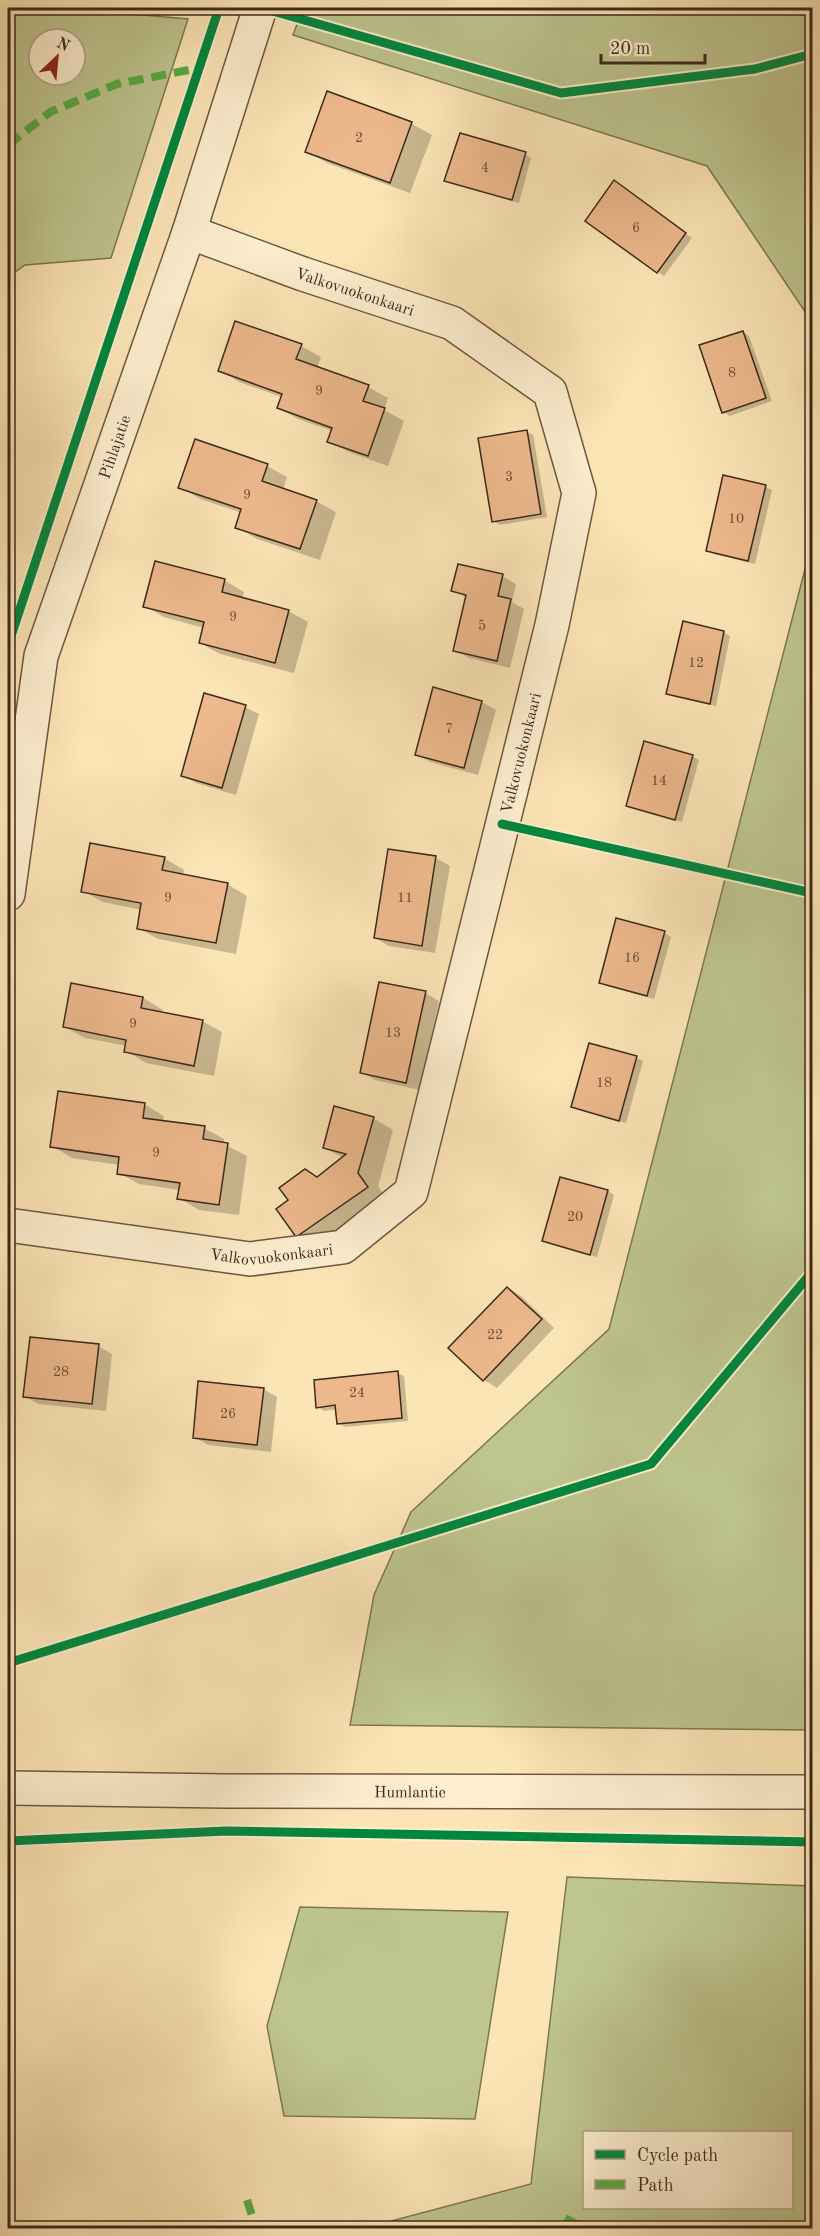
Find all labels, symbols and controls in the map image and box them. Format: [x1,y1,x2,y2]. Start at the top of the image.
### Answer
north arrow [27,27,87,87]
scale bar [601,27,704,65]
text: N [54,35,72,56]
text: 20 m [610,40,650,58]
house number: 2 [355,131,363,145]
house number: 4 [481,161,489,175]
house number: 6 [632,221,640,235]
street label: Valkovuokonkaari [293,266,416,320]
house number: 8 [728,366,736,380]
house number: 9 [315,384,323,398]
street label: Pihlajatie [97,413,134,481]
house number: 3 [505,470,513,484]
house number: 9 [243,488,251,502]
house number: 10 [728,512,744,526]
house number: 9 [229,610,237,624]
house number: 5 [478,619,486,633]
house number: 12 [688,656,704,670]
street label: Valkovuokonkaari [499,691,545,815]
house number: 7 [445,722,453,736]
house number: 14 [651,774,667,788]
house number: 9 [164,891,172,905]
house number: 11 [397,891,413,905]
house number: 16 [624,951,640,965]
house number: 9 [129,1017,137,1031]
house number: 13 [385,1026,401,1040]
house number: 18 [596,1076,612,1090]
house number: 9 [152,1146,160,1160]
house number: 20 [567,1210,583,1224]
street label: Valkovuokonkaari [209,1242,334,1269]
house number: 22 [487,1328,503,1342]
house number: 28 [53,1365,69,1379]
house number: 24 [349,1386,365,1400]
house number: 26 [220,1407,236,1421]
street label: Humlantie [374,1785,446,1801]
legend [583,2131,793,2209]
text: Cycle path [637,2147,718,2165]
text: Path [637,2177,674,2195]

